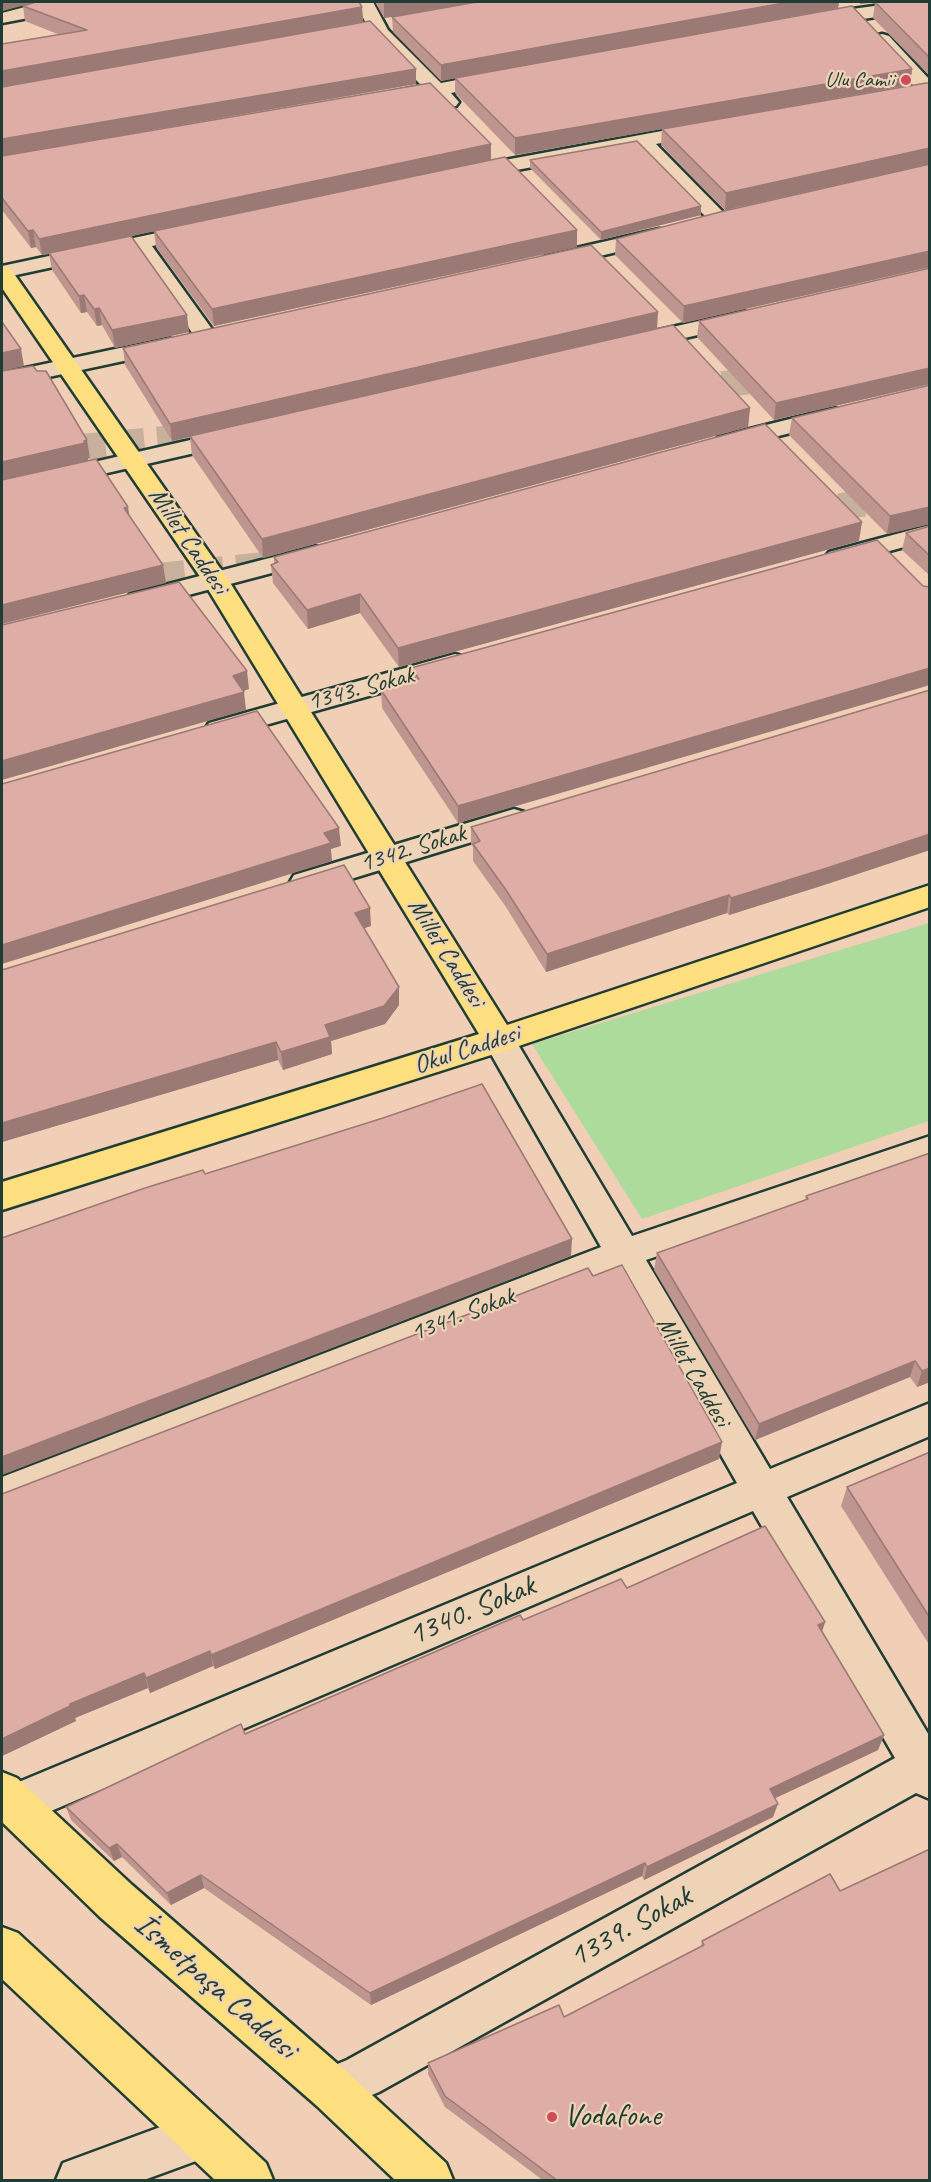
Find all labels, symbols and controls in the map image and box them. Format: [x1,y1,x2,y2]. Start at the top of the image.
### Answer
place label: Ulu Camii [825,67,894,93]
marker: Ulu Camii [899,73,913,87]
street label: Millet Caddesi [141,482,235,600]
street label: 1343. Sokak [304,660,418,718]
street label: 1342. Sokak [356,818,470,880]
street label: Millet Caddesi [400,893,492,1013]
street label: Okul Caddesi [410,1018,524,1082]
street label: 1341. Sokak [406,1281,520,1349]
street label: Millet Caddesi [649,1311,737,1433]
street label: 1340. Sokak [403,1567,541,1655]
street label: 1339. Sokak [563,1878,699,1976]
street label: İsmetpaşa Caddesi [126,1906,304,2068]
place label: Vodafone [564,2098,661,2136]
marker: Vodafone [545,2110,559,2124]

